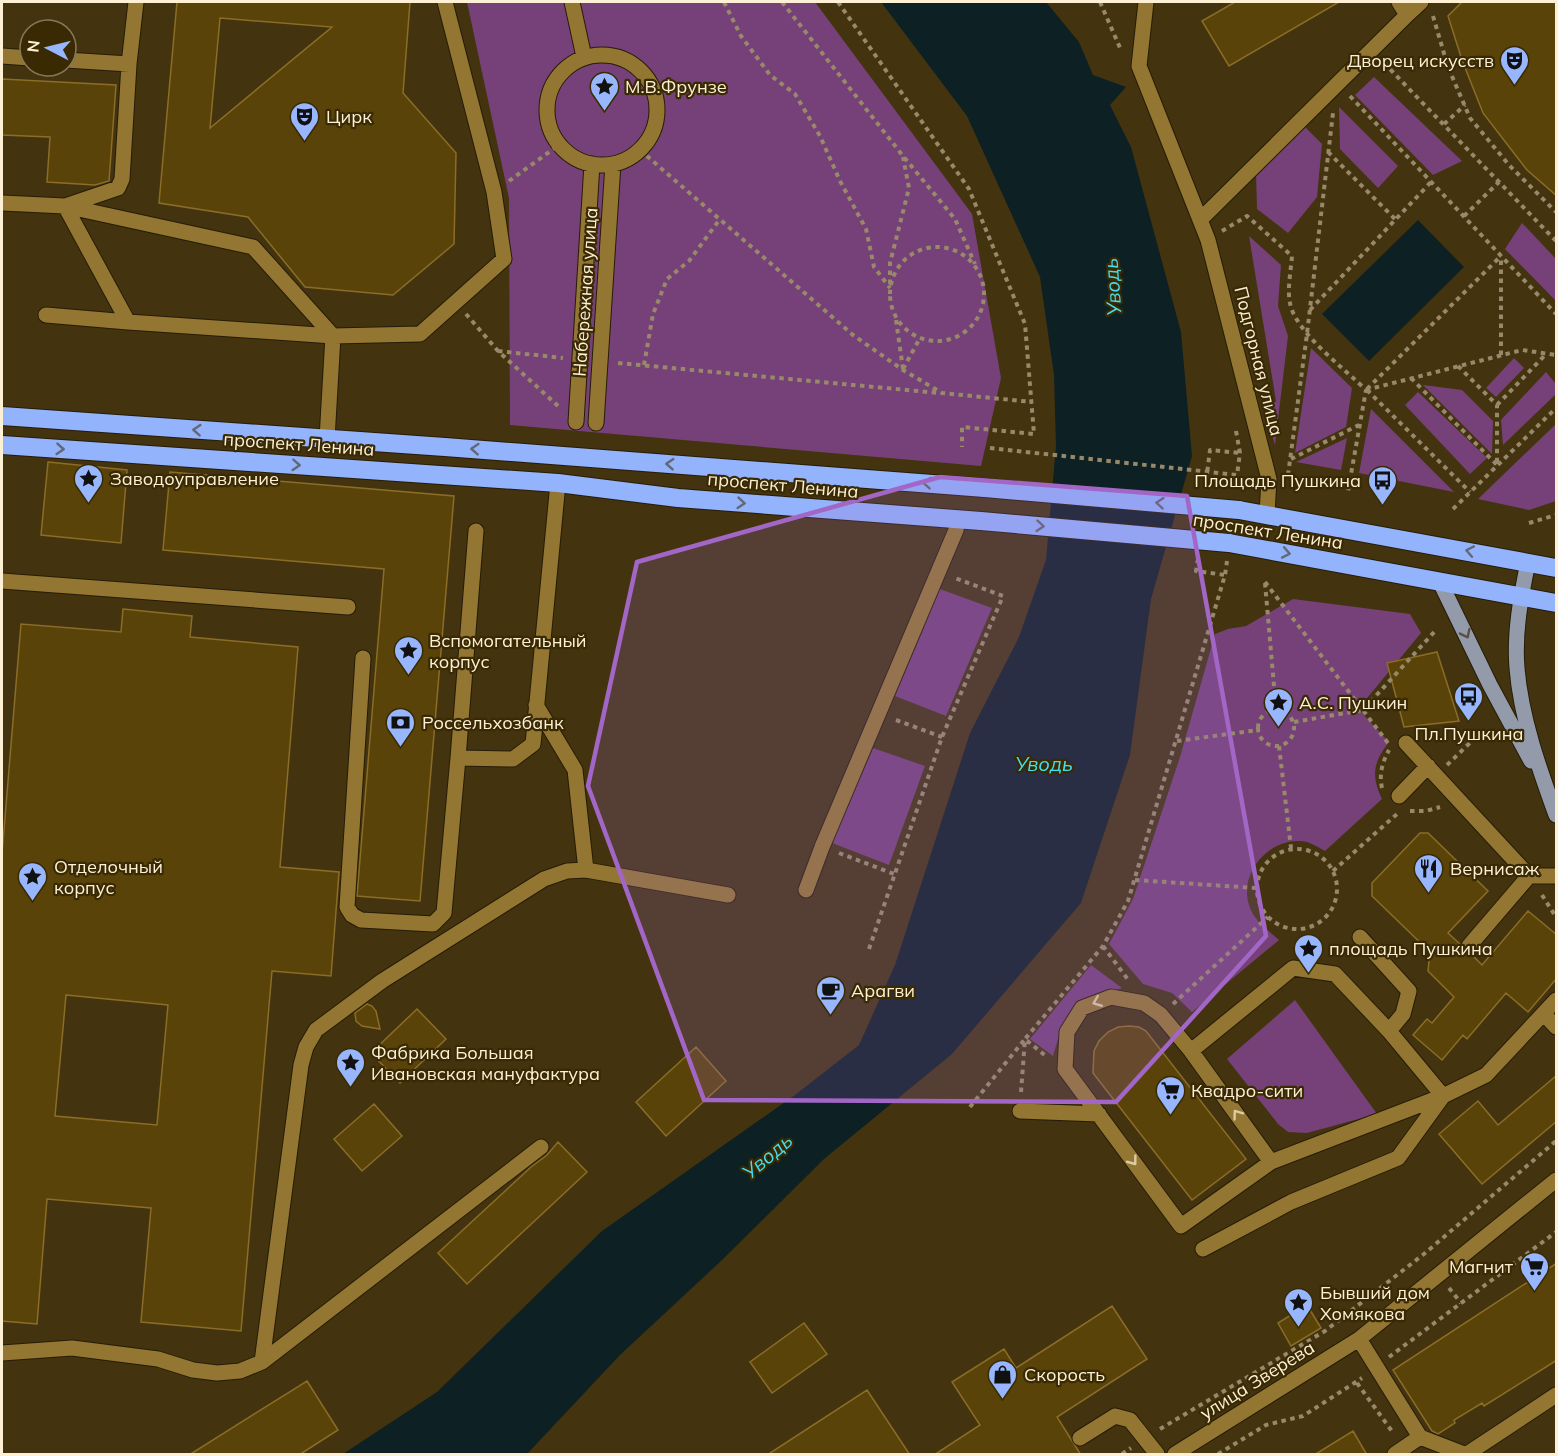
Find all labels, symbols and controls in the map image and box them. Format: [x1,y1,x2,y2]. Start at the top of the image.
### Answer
north arrow [18,18,78,78]
text: N [22,39,44,53]
theatre icon: Дворец искусств [1499,44,1531,86]
place label: Дворец искусств [1347,49,1494,72]
place icon: М.В.Фрунзе [588,70,620,112]
place label: М.В.Фрунзе [625,75,727,98]
theatre icon: Цирк [289,100,321,142]
place label: Цирк [326,105,372,128]
street label: Набережная улица [568,207,602,377]
water label: Уводь [1098,257,1126,317]
street label: Подгорная улица [1229,284,1289,438]
one-way arrow [192,424,201,437]
street label: проспект Ленина [223,427,375,461]
one-way arrow [55,442,64,455]
one-way arrow [471,443,480,456]
one-way arrow [292,458,301,471]
one-way arrow [665,458,674,471]
place icon: Заводоуправление [73,462,105,504]
bus stop icon: Площадь Пушкина [1366,464,1398,506]
place label: Заводоуправление [110,467,279,490]
street label: проспект Ленина [707,467,859,503]
place label: Площадь Пушкина [1194,469,1361,492]
one-way arrow [922,477,931,490]
one-way arrow [737,496,746,509]
one-way arrow [1156,497,1165,510]
street label: проспект Ленина [1191,508,1345,554]
one-way arrow [1035,519,1044,532]
one-way arrow [1466,545,1476,558]
one-way arrow [1281,546,1291,559]
one-way arrow [1458,628,1470,639]
place label: Вспомогательный корпус [429,629,587,673]
place icon: Вспомогательный корпус [392,634,424,676]
bus stop icon: Пл.Пушкина [1453,680,1485,722]
place icon: А.C. Пушкин [1262,686,1294,728]
place label: А.C. Пушкин [1299,691,1407,714]
bank icon: Россельхозбанк [385,706,417,748]
place label: Россельхозбанк [422,711,564,734]
place label: Пл.Пушкина [1415,722,1523,745]
water label: Уводь [1015,751,1073,776]
restaurant icon: Вернисаж [1413,852,1445,894]
place label: Отделочный корпус [54,855,163,899]
place label: Вернисаж [1450,857,1540,880]
place icon: Отделочный корпус [17,860,49,902]
place icon: площадь Пушкина [1292,932,1324,974]
place label: площадь Пушкина [1329,937,1493,960]
cafe icon: Арагви [814,974,846,1016]
place label: Арагви [851,979,915,1002]
one-way arrow [1092,995,1103,1007]
place label: Фабрика Большая Ивановская мануфактура [371,1041,600,1085]
place icon: Фабрика Большая Ивановская мануфактура [334,1046,366,1088]
supermarket icon: Квадро-сити [1154,1074,1186,1116]
place label: Квадро-сити [1191,1079,1303,1102]
one-way arrow [1233,1110,1244,1121]
water label: Уводь [737,1128,797,1184]
one-way arrow [1126,1154,1137,1165]
supermarket icon: Магнит [1518,1250,1550,1292]
place label: Магнит [1449,1255,1514,1278]
place label: Бывший дом Хомякова [1320,1281,1430,1325]
place icon: Бывший дом Хомякова [1283,1286,1315,1328]
street label: улица Зверева [1195,1336,1319,1424]
shop icon: Скорость [987,1358,1019,1400]
place label: Скорость [1024,1363,1105,1386]

